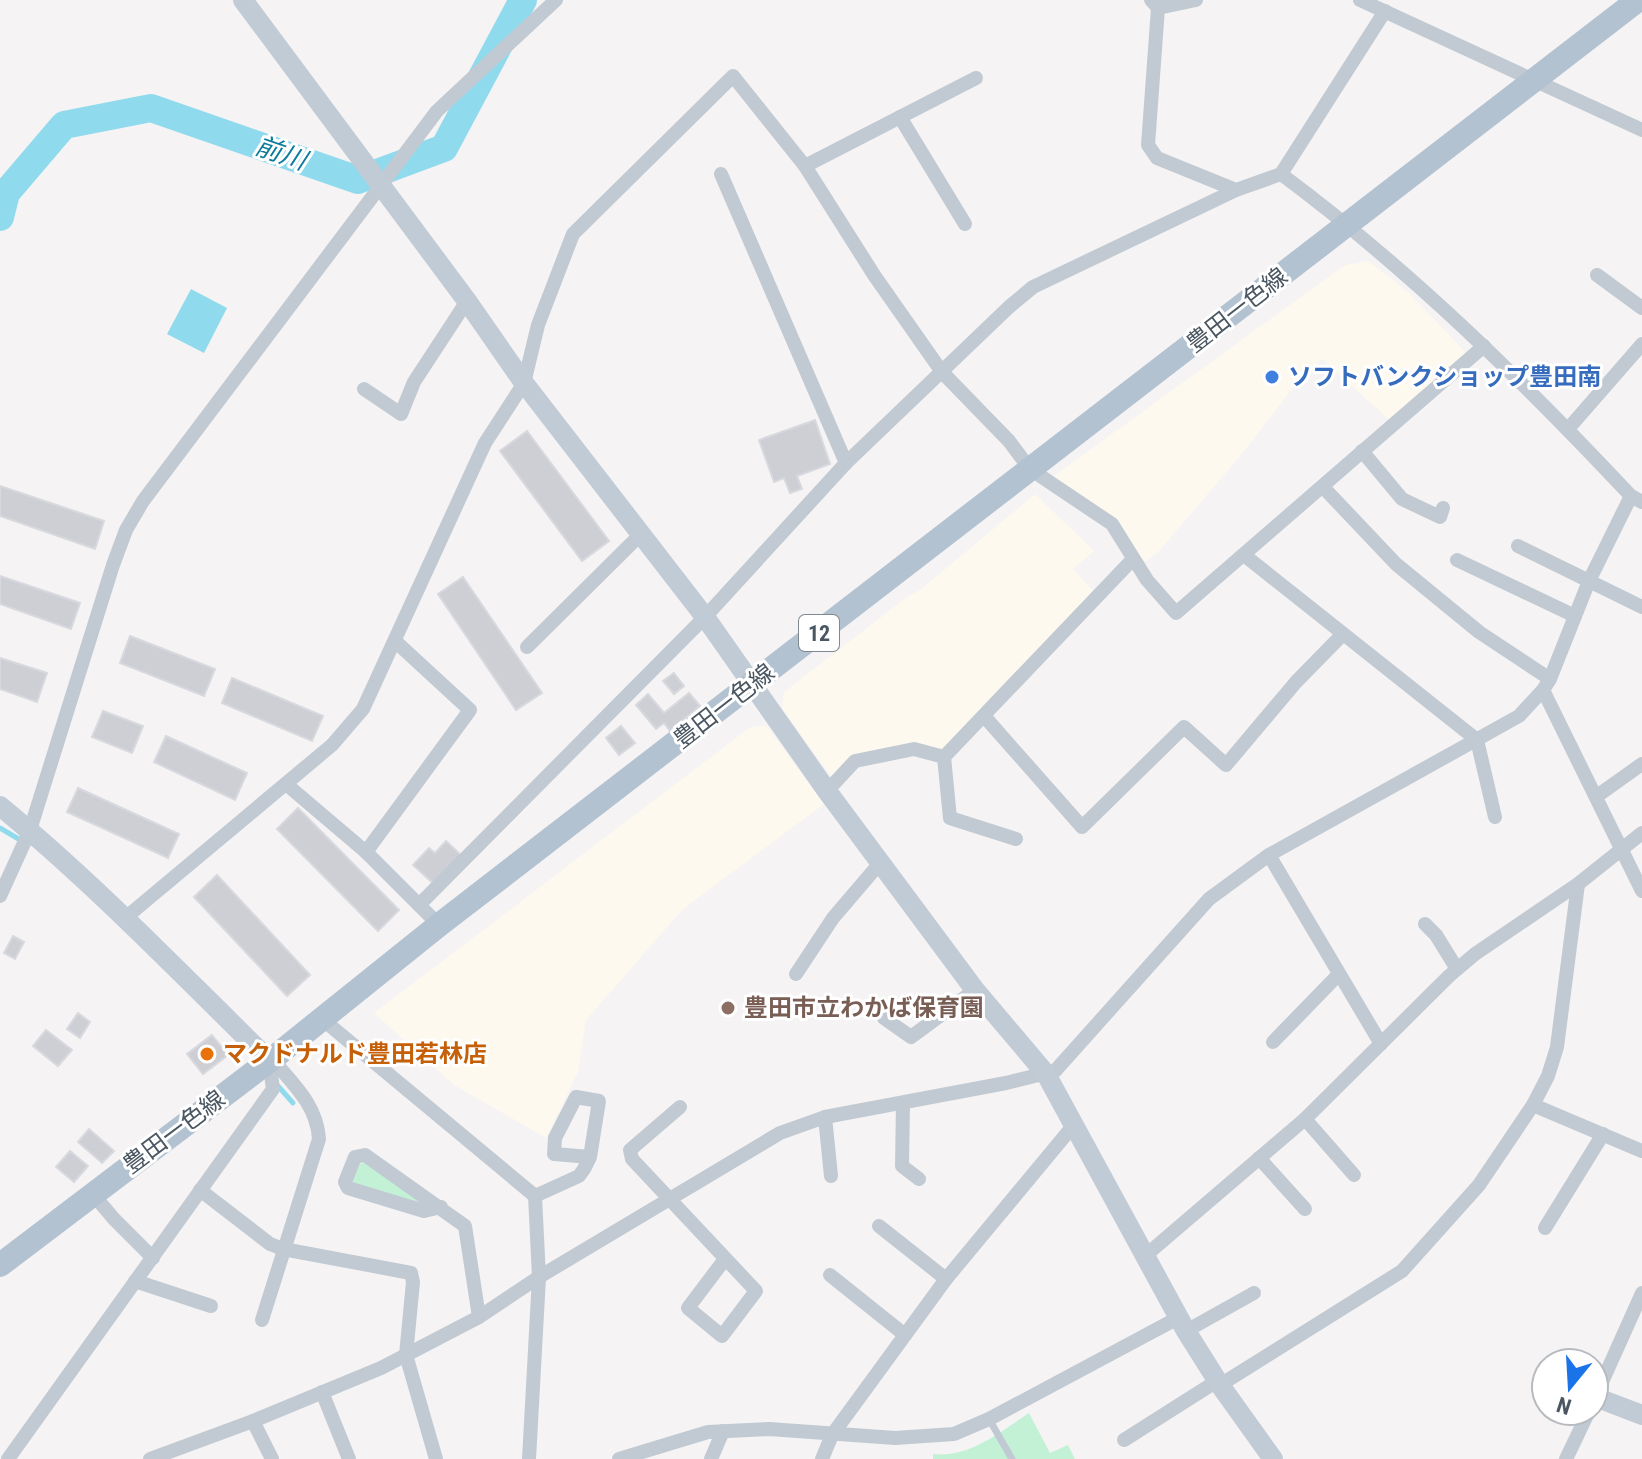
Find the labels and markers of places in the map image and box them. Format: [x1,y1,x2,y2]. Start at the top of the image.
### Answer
place label: ソフトバンクショップ豊田南 [1288,363,1601,391]
marker: ソフトバンクショップ豊田南 [1263,368,1281,386]
place label: 豊田市立わかば保育園 [744,994,984,1022]
marker: 豊田市立わかば保育園 [719,999,737,1017]
place label: マクドナルド豊田若林店 [223,1040,487,1068]
marker: マクドナルド豊田若林店 [198,1045,216,1063]

